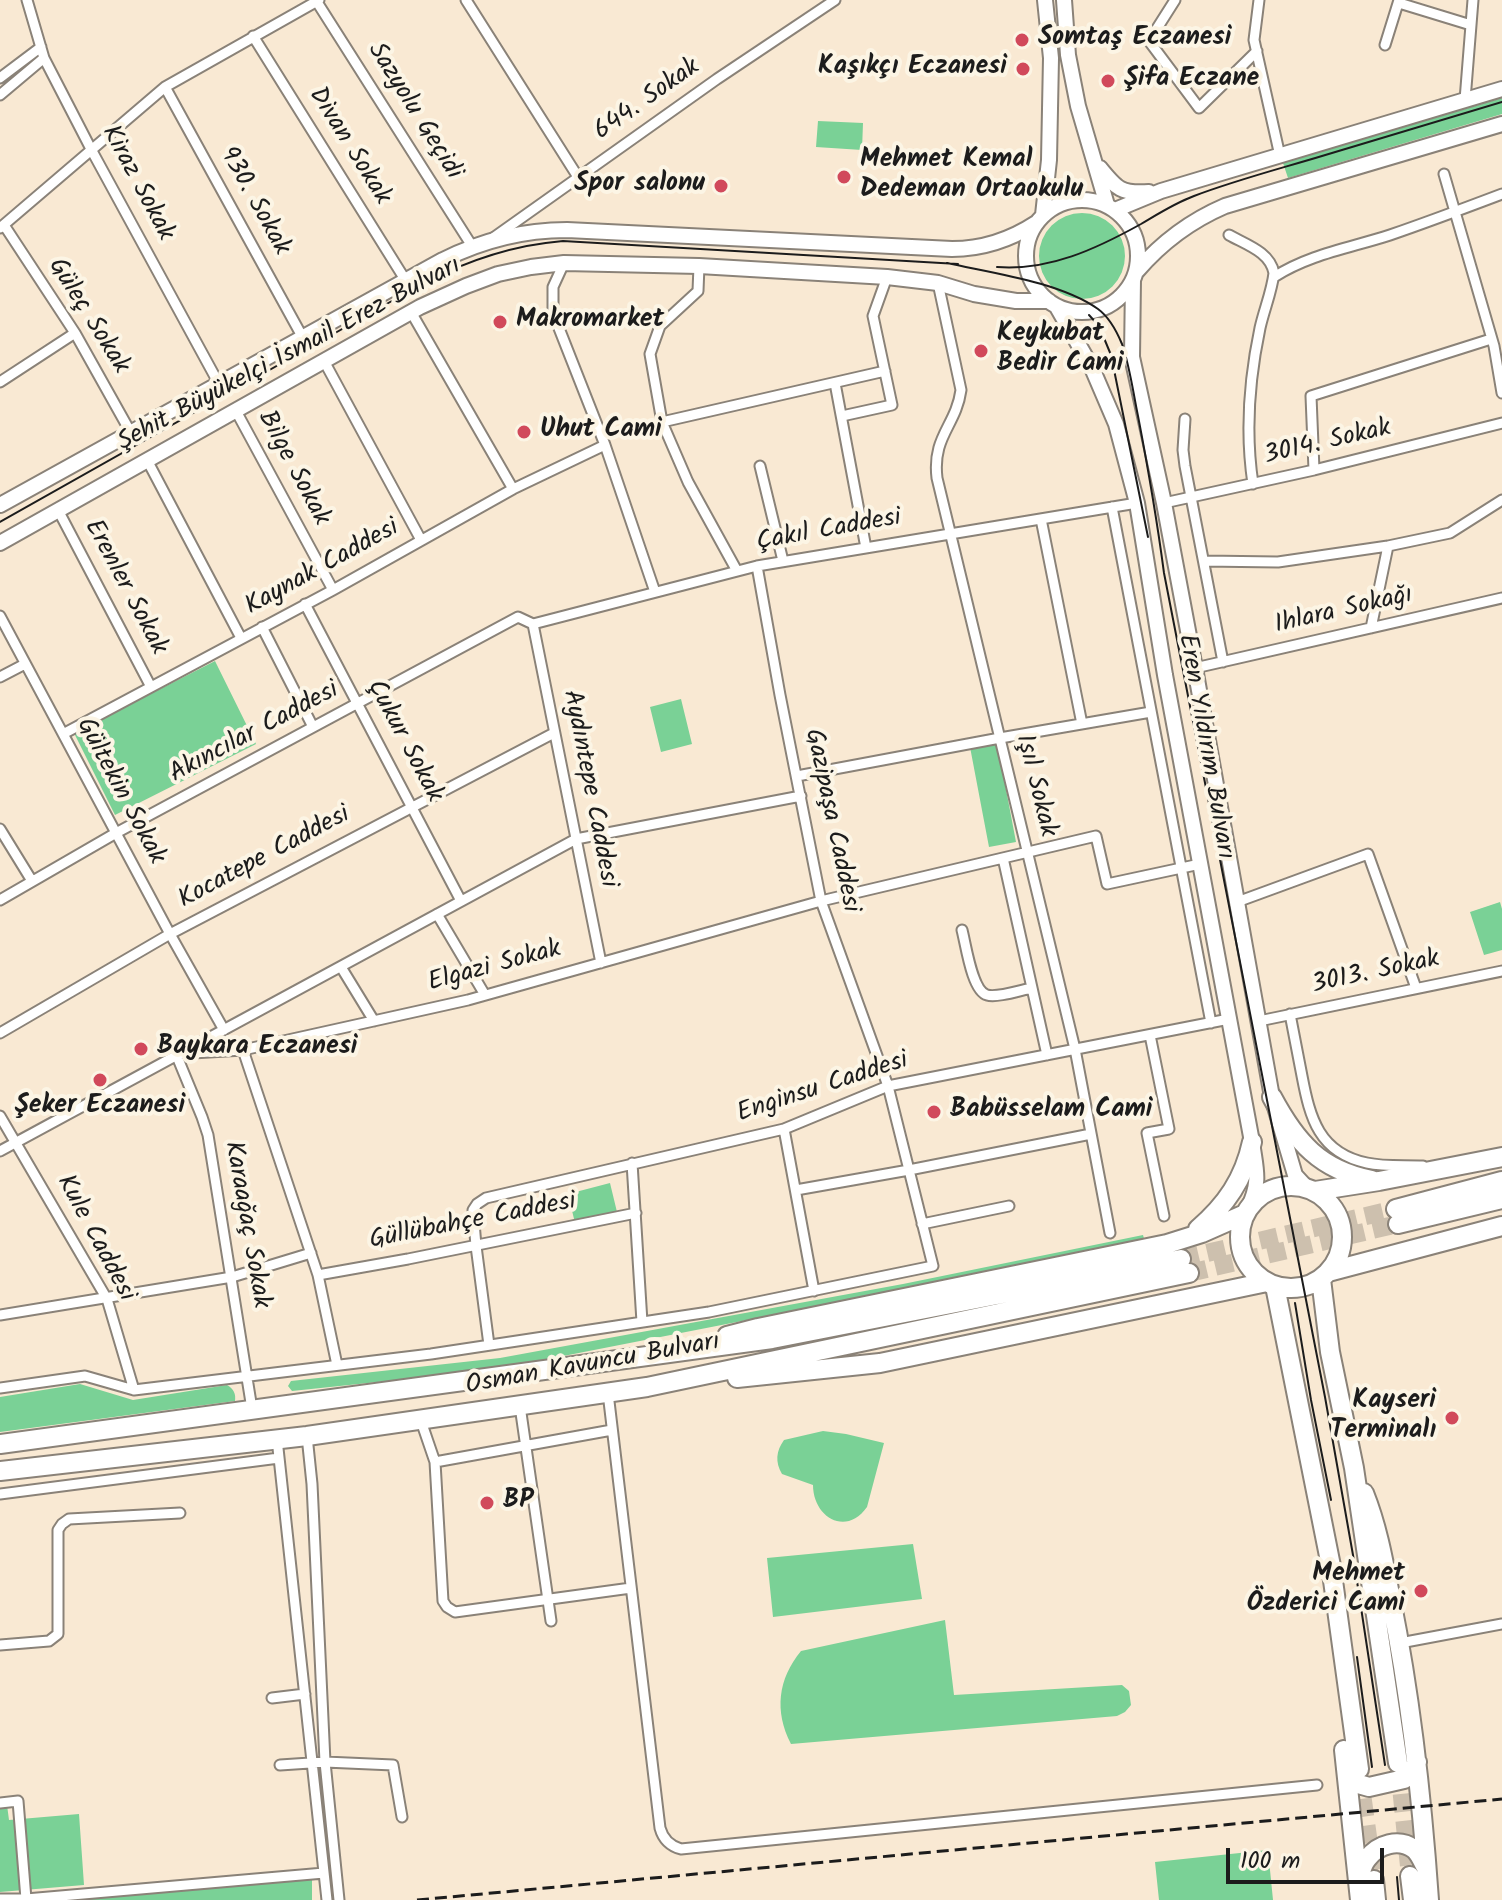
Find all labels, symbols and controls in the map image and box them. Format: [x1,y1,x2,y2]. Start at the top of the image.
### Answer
place label: Somtaş Eczanesi [1038,24,1231,56]
marker: Somtaş Eczanesi [1013,31,1031,49]
street label: Sazyolu Geçidi [359,38,467,186]
street label: 644. Sokak [589,53,707,149]
place label: Kaşıkçı Eczanesi [818,53,1007,85]
marker: Kaşıkçı Eczanesi [1014,60,1032,78]
place label: Şifa Eczane [1124,65,1259,97]
marker: Şifa Eczane [1099,72,1117,90]
street label: Divan Sokak [300,83,396,211]
street label: Kiraz Sokak [93,121,179,247]
street label: 930. Sokak [210,142,296,262]
place label: Mehmet Kemal Dedeman Ortaokulu [860,146,1083,208]
marker: Mehmet Kemal Dedeman Ortaokulu [835,168,853,186]
place label: Spor salonu [574,170,705,202]
marker: Spor salonu [712,177,730,195]
street label: Şehit Büyükelçi İsmail Erez Bulvarı [113,252,467,460]
street label: Güleç Sokak [39,253,135,381]
place label: Makromarket [516,306,664,338]
marker: Makromarket [491,313,509,331]
place label: Keykubat Bedir Cami [997,320,1123,382]
marker: Keykubat Bedir Cami [972,342,990,360]
street label: Bilge Sokak [249,406,335,532]
street label: 3014. Sokak [1262,414,1394,474]
place label: Uhut Cami [540,416,662,448]
marker: Uhut Cami [515,423,533,441]
street label: Çakıl Caddesi [754,504,904,560]
street label: Kaynak Caddesi [241,514,405,624]
street label: Erenler Sokak [75,515,173,661]
street label: Ihlara Sokağı [1272,581,1416,643]
street label: Eren Yıldırım Bulvarı [1169,632,1239,862]
street label: Çukur Sokak [358,675,448,809]
street label: Akıncılar Caddesi [165,676,345,792]
street label: Aydıntepe Caddesi [554,688,622,890]
street label: Gültekin Sokak [67,713,171,871]
street label: Gazipaşa Caddesi [795,726,865,916]
street label: Işıl Sokak [1006,731,1062,841]
street label: Kocatepe Caddesi [174,801,356,917]
street label: Elgazi Sokak [425,935,565,1001]
street label: 3013. Sokak [1309,945,1443,1003]
place label: Baykara Eczanesi [157,1033,358,1065]
marker: Baykara Eczanesi [132,1040,150,1058]
street label: Enginsu Caddesi [733,1047,913,1131]
marker: Şeker Eczanesi [91,1071,109,1089]
place label: Şeker Eczanesi [15,1092,185,1124]
place label: Babüsselam Cami [950,1096,1152,1128]
marker: Babüsselam Cami [925,1103,943,1121]
street label: Karaağaç Sokak [215,1139,275,1311]
street label: Kule Caddesi [48,1170,140,1308]
street label: Güllübahçe Caddesi [367,1188,579,1258]
street label: Osman Kavuncu Bulvarı [463,1328,723,1404]
place label: Kayseri Terminalı [1330,1387,1436,1448]
marker: Kayseri Terminalı [1443,1409,1461,1427]
place label: BP [503,1487,533,1519]
marker: BP [478,1494,496,1512]
place label: Mehmet Özderici Cami [1247,1560,1405,1622]
marker: Mehmet Özderici Cami [1412,1582,1430,1600]
scale bar [1230,1832,1388,1882]
text: 100 m [1240,1842,1300,1881]

